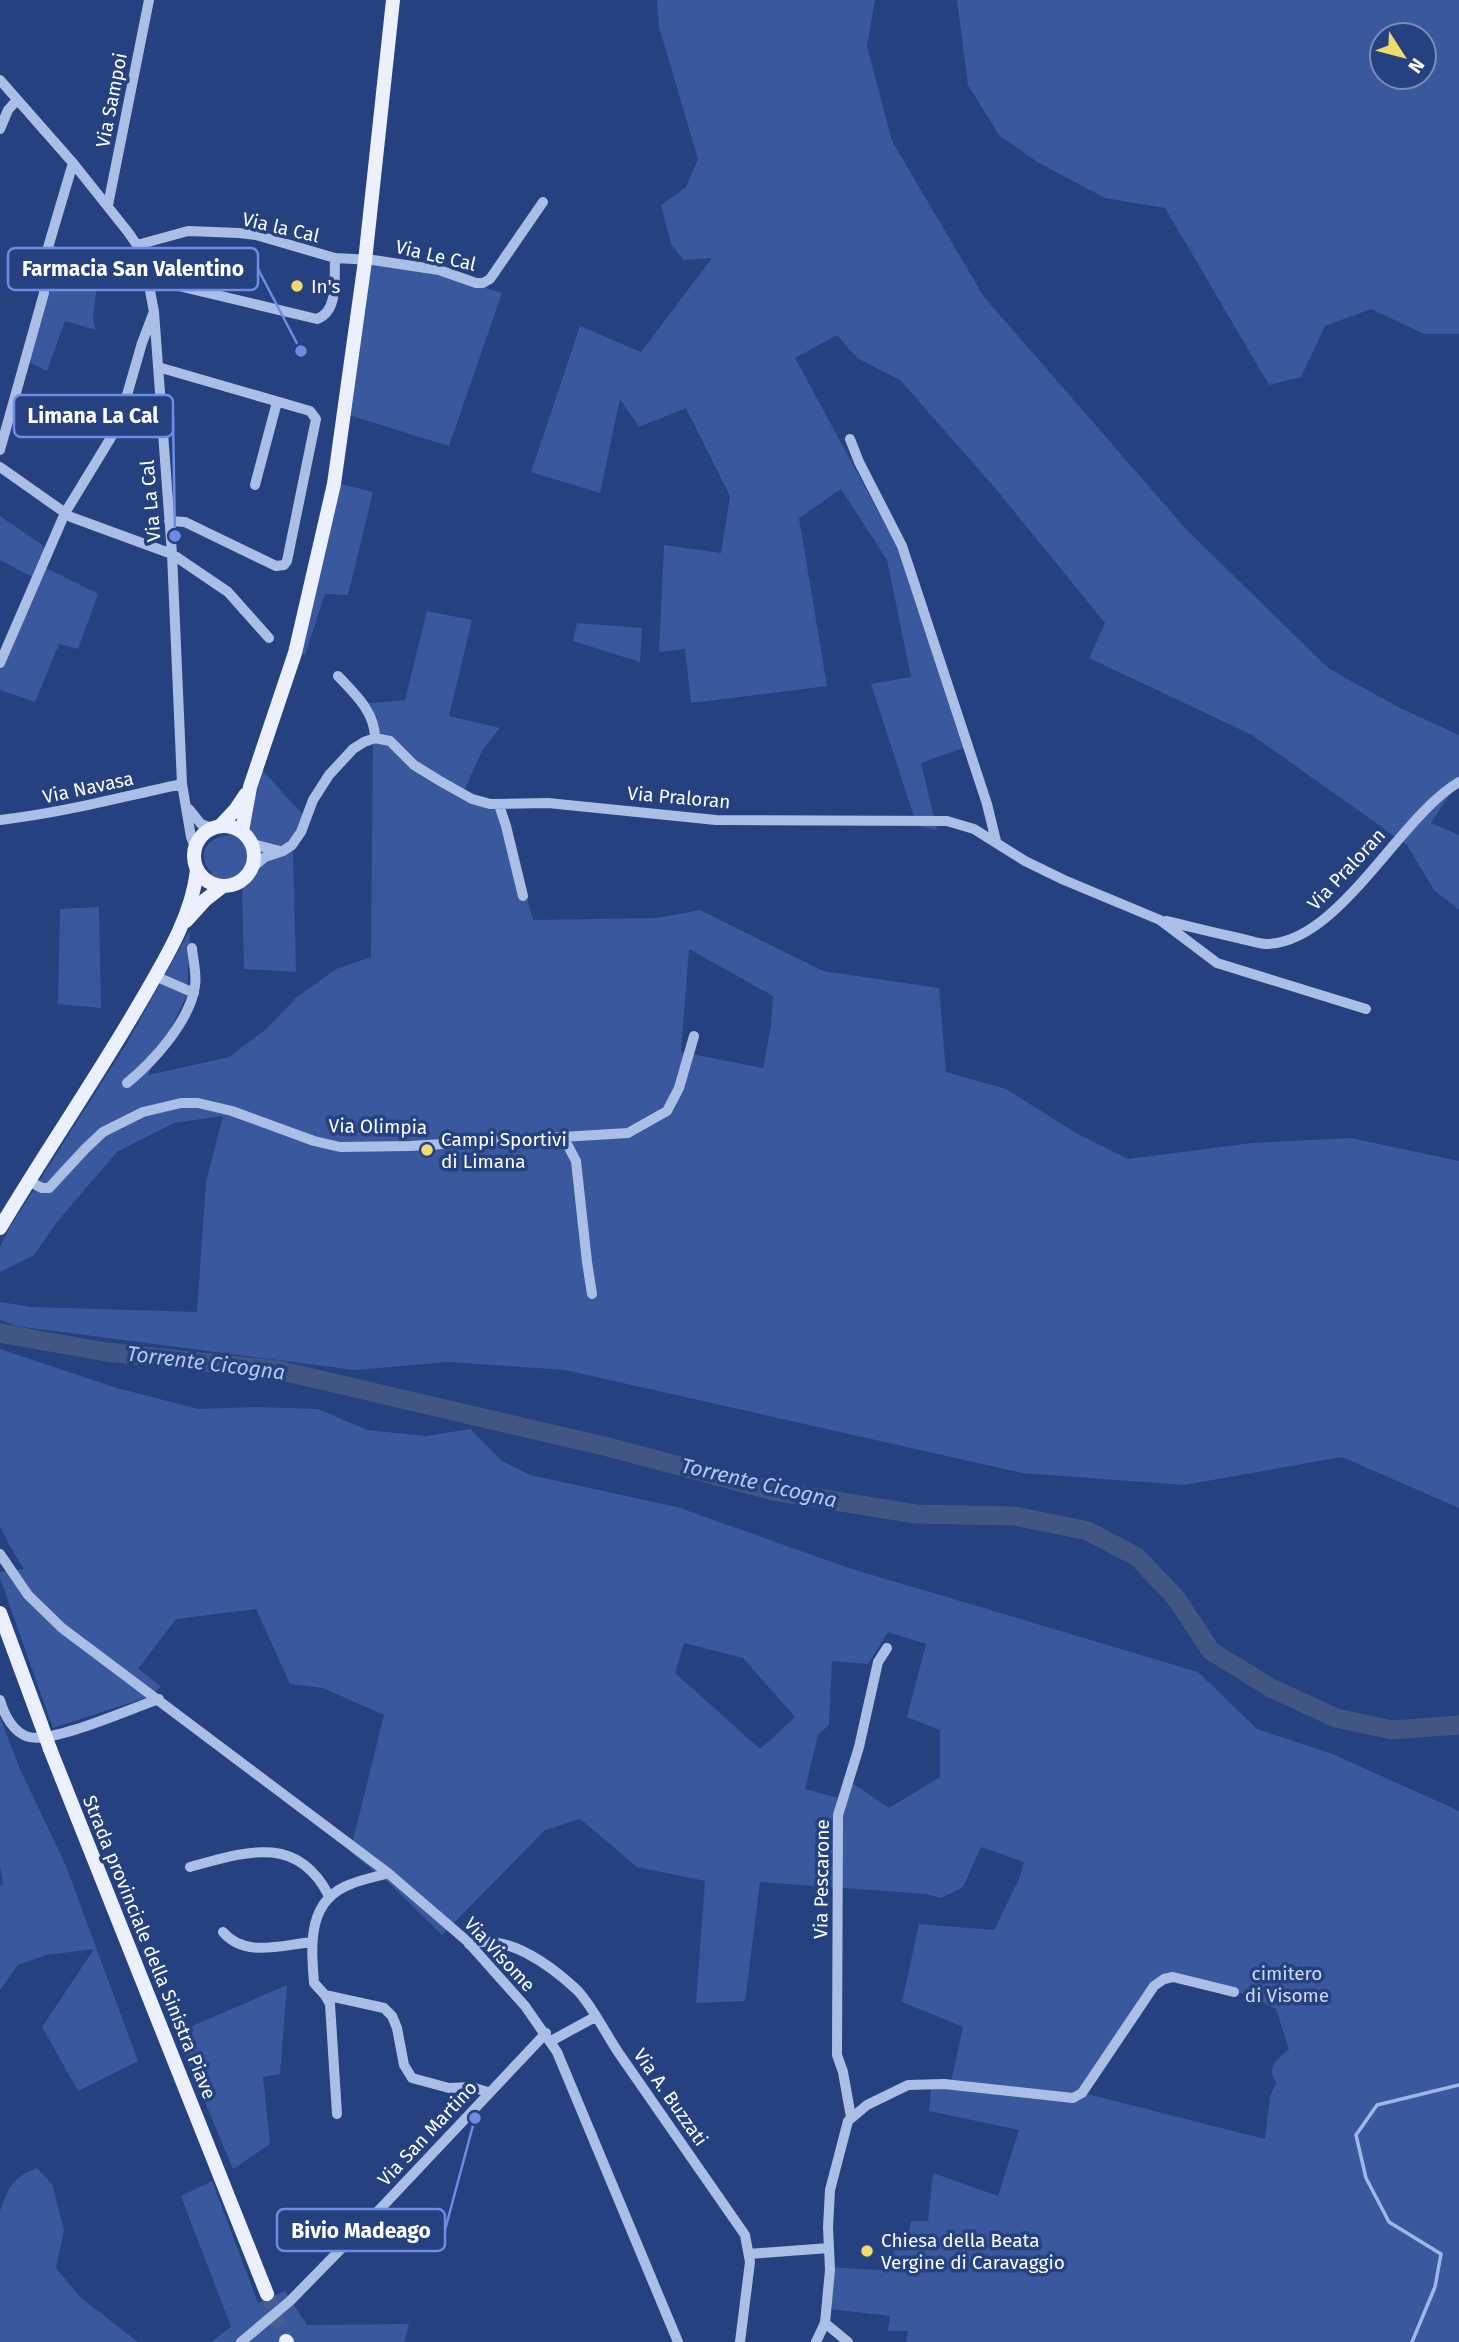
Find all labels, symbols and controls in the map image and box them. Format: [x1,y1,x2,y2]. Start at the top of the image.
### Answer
north arrow [1368,21,1438,91]
street label: Via Sampoi [91,51,132,149]
text: N [1403,54,1429,78]
street label: Via la Cal [240,207,322,248]
street label: Via Le Cal [393,235,479,276]
callout: Farmacia San Valentino [8,248,258,290]
text: Farmacia San Valentino [22,256,244,282]
place label: In's [311,275,341,298]
marker: In's [289,278,305,294]
callout: Limana La Cal [14,395,173,437]
text: Limana La Cal [28,403,159,429]
street label: Via La Cal [135,459,166,543]
street label: Via Navasa [40,767,136,808]
street label: Via Praloran [626,782,732,813]
street label: Via Praloran [1303,824,1390,915]
street label: Via Olimpia [328,1114,428,1139]
place label: Campi Sportivi di Limana [441,1128,567,1173]
marker: Campi Sportivi di Limana [419,1142,435,1158]
water label: Torrente Cicogna [126,1340,286,1386]
water label: Torrente Cicogna [679,1452,839,1514]
street label: Strada provinciale della Sinistra Piave [78,1792,221,2102]
street label: Via Pescarone [809,1819,834,1939]
street label: Via Visome [459,1912,540,1996]
park label: cimitero di Visome [1245,1962,1329,2007]
street label: Via A. Buzzati [629,2044,713,2150]
street label: Via San Martino [373,2076,482,2191]
callout: Bivio Madeago [277,2209,445,2251]
text: Bivio Madeago [291,2218,431,2244]
place label: Chiesa della Beata Vergine di Caravaggio [881,2229,1065,2274]
marker: Chiesa della Beata Vergine di Caravaggio [859,2243,875,2259]

